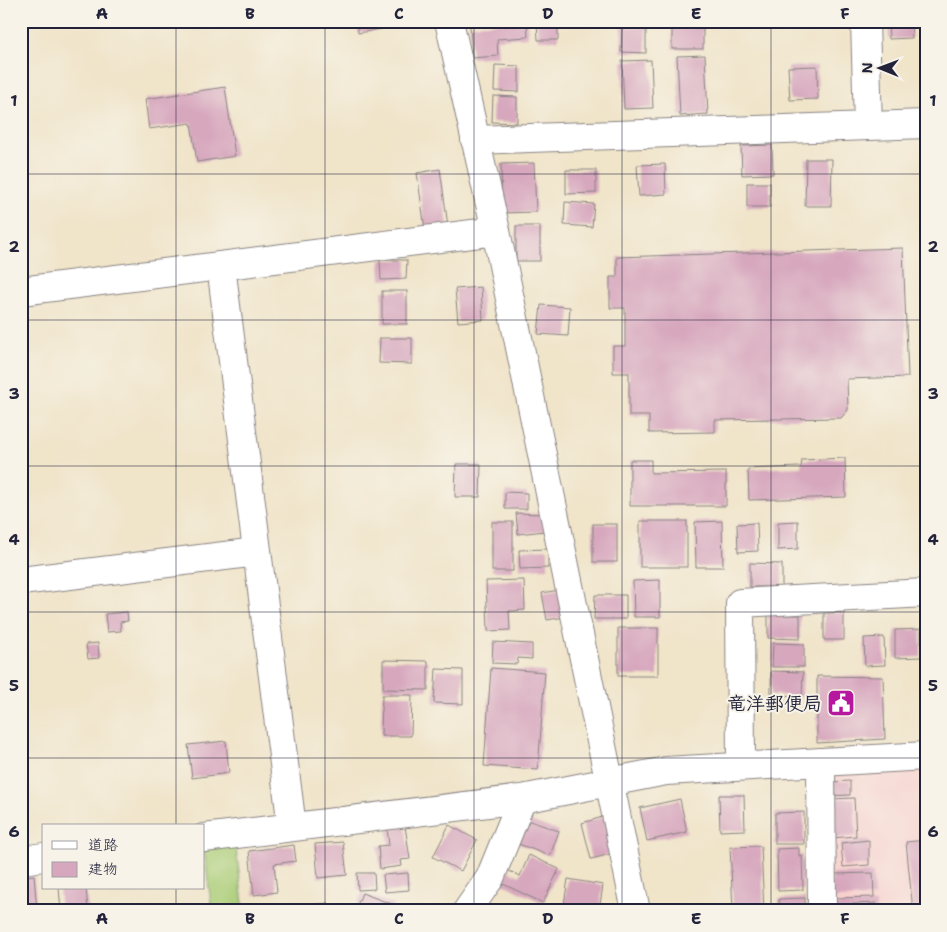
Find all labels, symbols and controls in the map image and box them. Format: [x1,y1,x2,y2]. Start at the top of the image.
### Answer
text: A [96,3,108,24]
text: B [245,3,255,24]
text: C [394,3,404,24]
text: D [542,3,554,24]
text: E [691,3,701,24]
text: F [840,3,850,24]
north arrow [854,42,904,92]
text: N [858,62,876,73]
text: 1 [10,90,18,111]
text: 1 [929,90,937,111]
text: 2 [8,236,20,257]
text: 2 [927,236,939,257]
text: 3 [8,383,20,404]
text: 3 [927,383,939,404]
text: 4 [8,529,20,550]
text: 4 [927,529,939,550]
text: 5 [9,675,19,696]
text: 5 [928,675,938,696]
public building icon: 竜洋郵便局 [826,688,856,718]
place label: 竜洋郵便局 [727,691,822,716]
text: 6 [8,821,20,842]
text: 6 [927,821,939,842]
legend [42,824,205,890]
text: 道路 [88,835,118,855]
text: 建物 [88,859,118,879]
text: A [96,908,108,929]
text: B [245,908,255,929]
text: C [394,908,404,929]
text: D [542,908,554,929]
text: E [691,908,701,929]
text: F [840,908,850,929]

